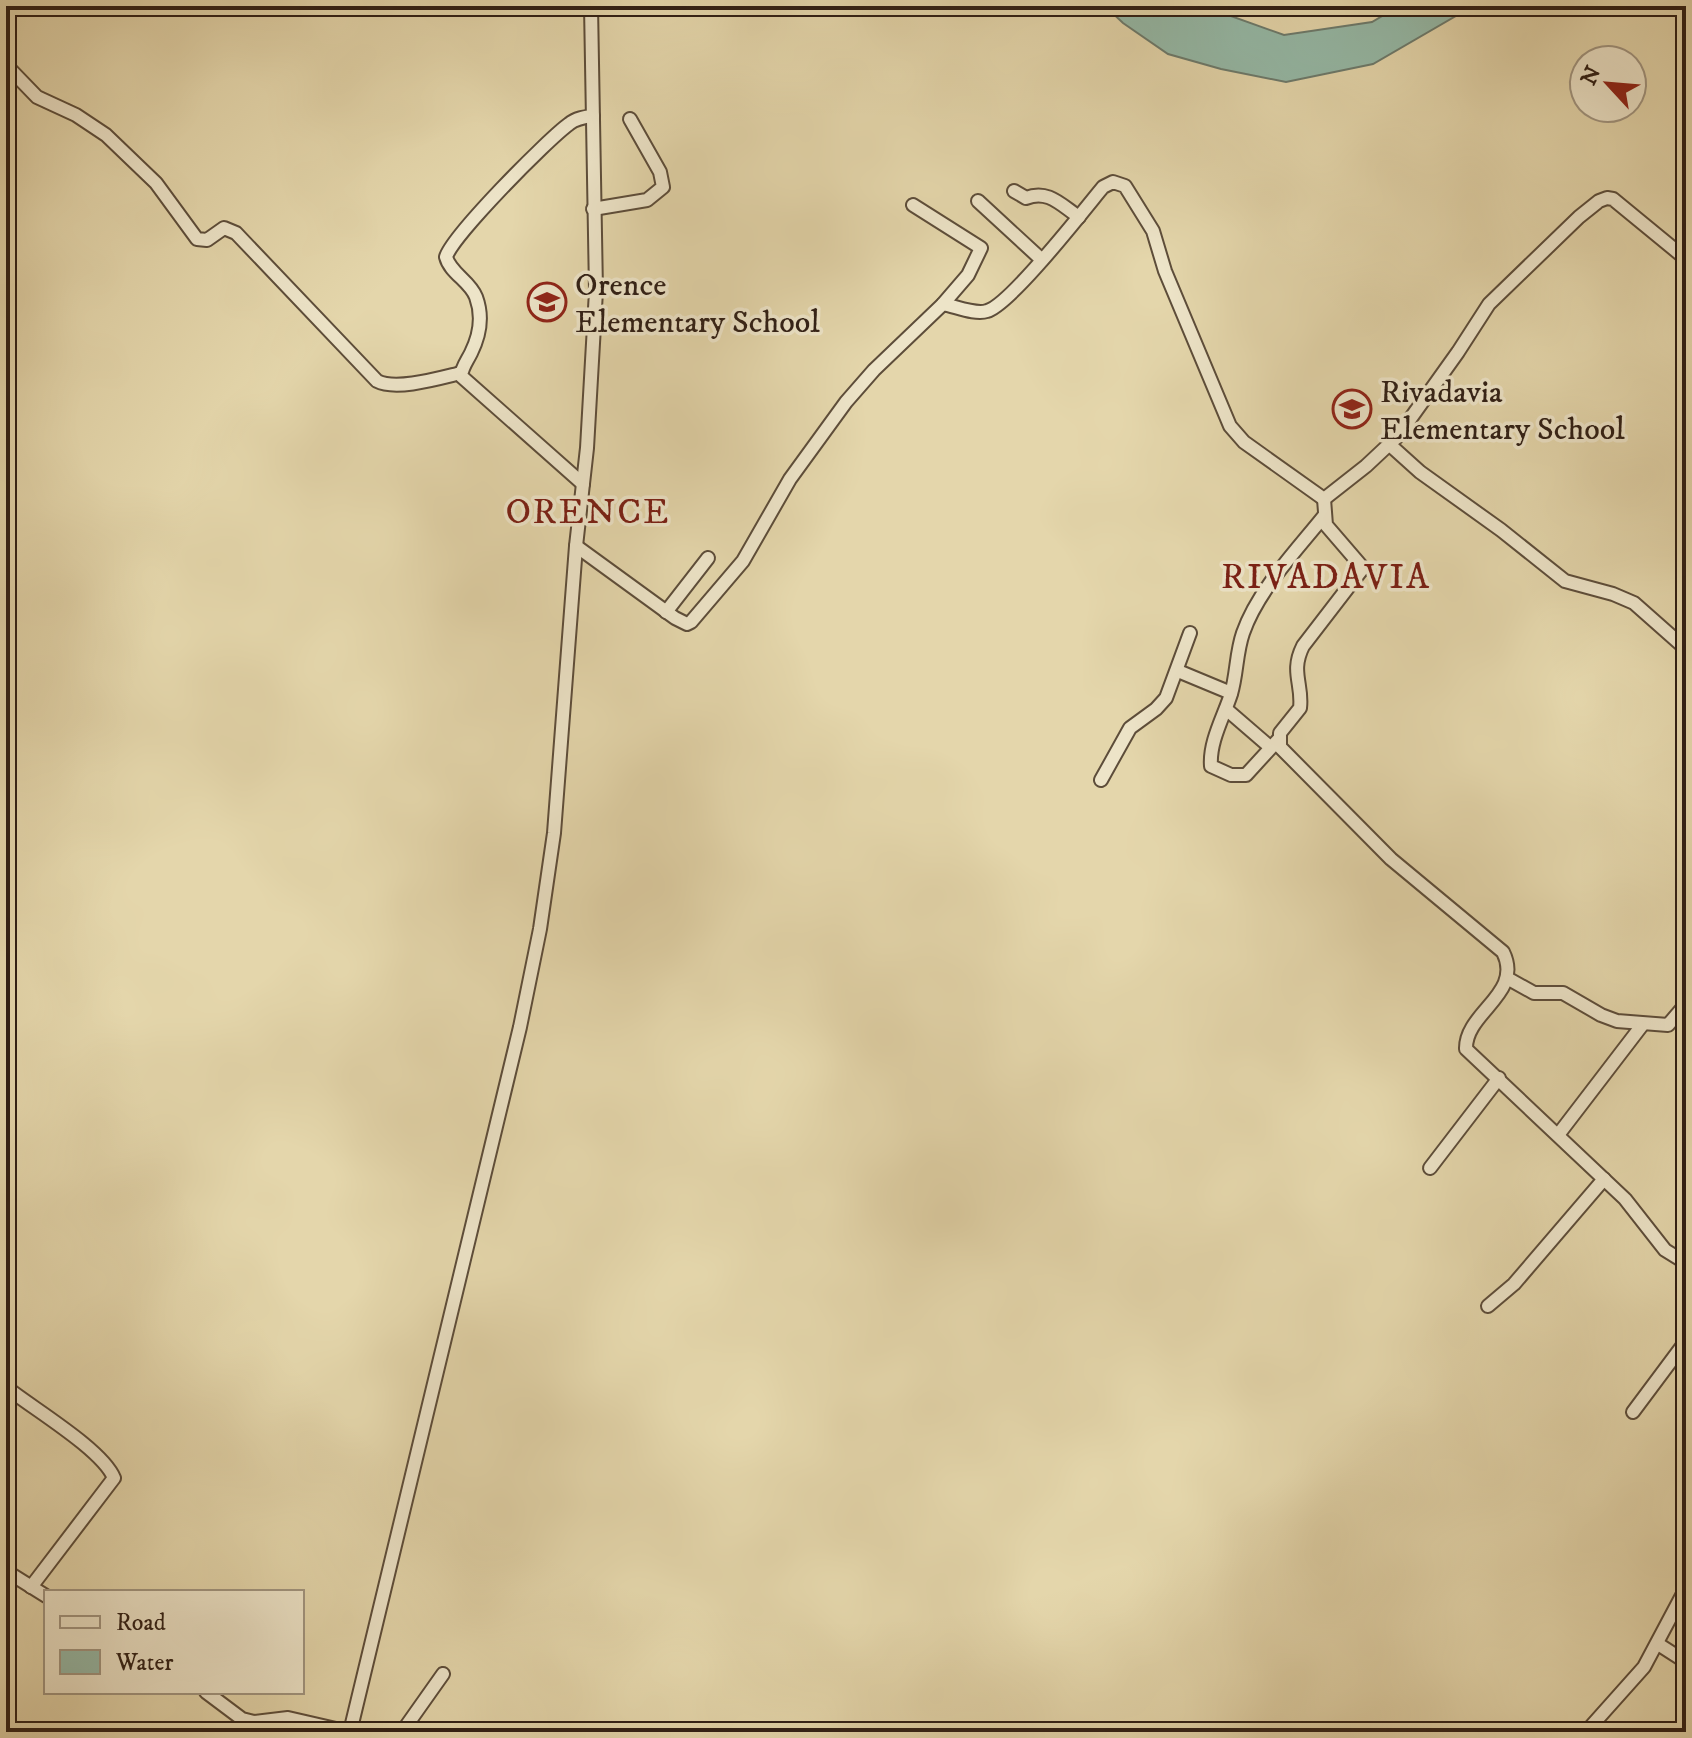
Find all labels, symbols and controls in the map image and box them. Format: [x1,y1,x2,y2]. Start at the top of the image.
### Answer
north arrow [1568,44,1648,124]
text: N [1575,62,1607,90]
place label: Orence Elementary School [575,266,820,343]
school or university icon: Orence Elementary School [526,281,568,323]
place label: Rivadavia Elementary School [1380,373,1625,450]
school or university icon: Rivadavia Elementary School [1331,388,1373,430]
district label: ORENCE [505,490,671,535]
district label: RIVADAVIA [1221,555,1431,600]
legend [44,1590,304,1694]
text: Road [116,1608,166,1638]
text: Water [115,1648,173,1678]

